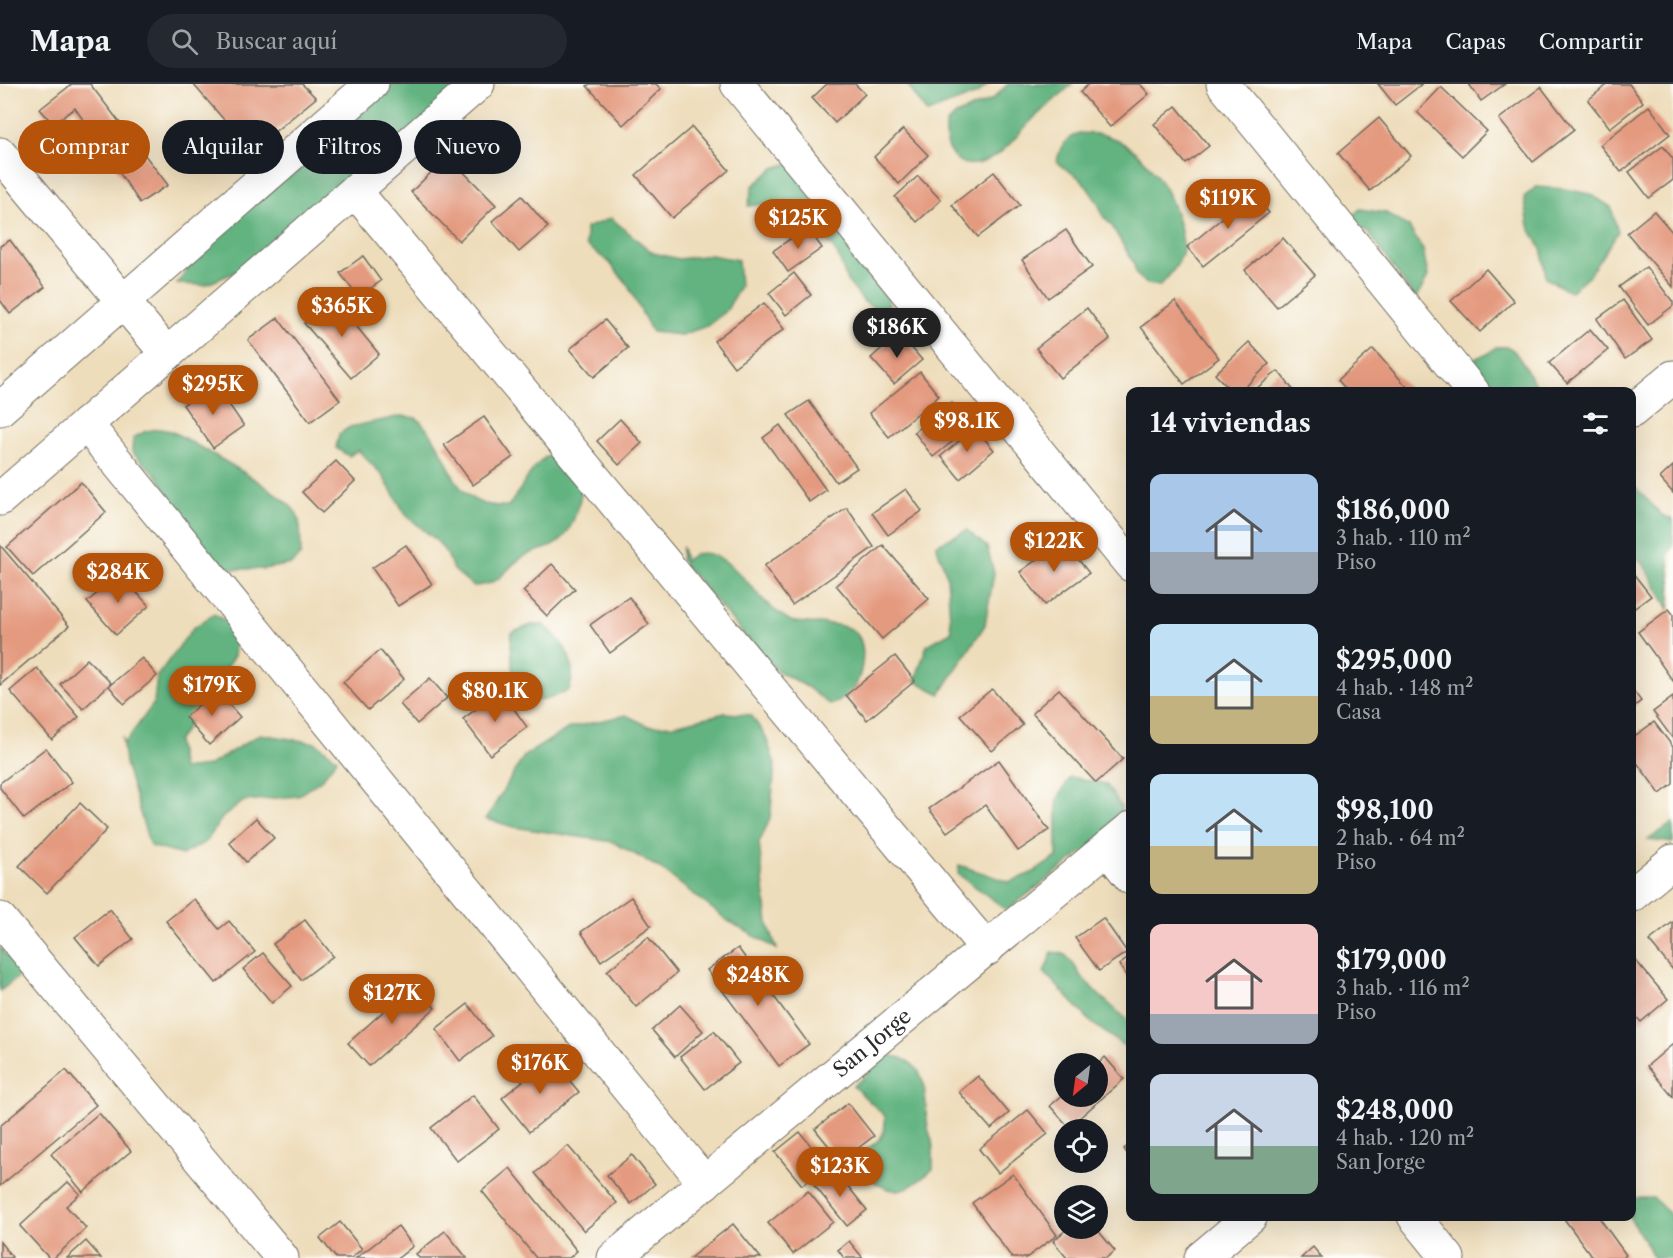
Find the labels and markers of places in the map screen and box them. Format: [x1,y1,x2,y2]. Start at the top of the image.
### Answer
pin: $119K [1186,179,1270,230]
pin: $125K [756,199,840,250]
pin: $365K [300,287,384,338]
pin: $186K [855,308,939,359]
pin: $295K [171,365,255,416]
pin: $98.1K [918,402,1016,453]
pin: $122K [1012,522,1096,573]
pin: $284K [76,553,160,604]
pin: $179K [170,666,254,717]
pin: $80.1K [446,672,544,723]
pin: $248K [716,956,800,1007]
pin: $127K [350,974,434,1025]
pin: $176K [498,1044,582,1095]
pin: $123K [798,1147,882,1198]

